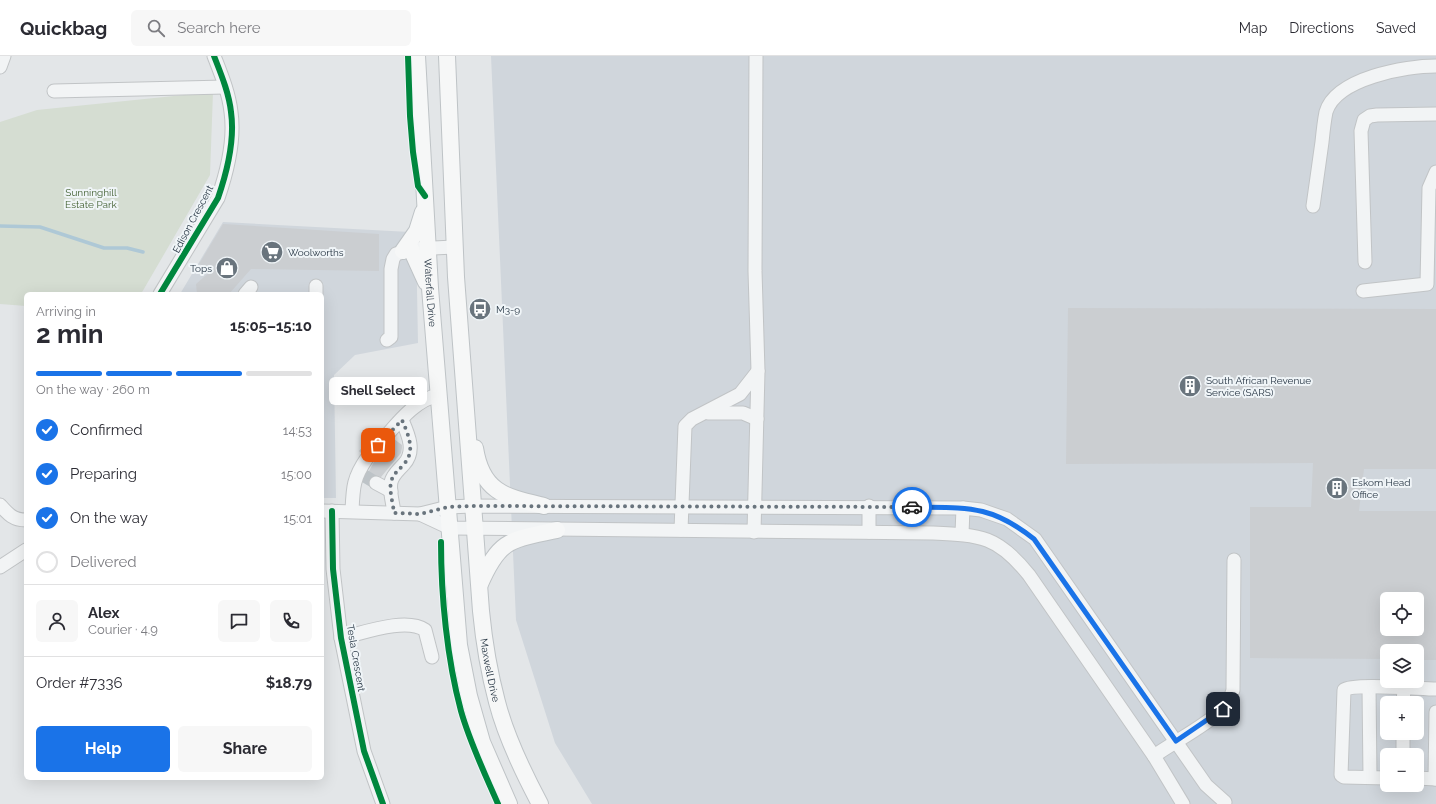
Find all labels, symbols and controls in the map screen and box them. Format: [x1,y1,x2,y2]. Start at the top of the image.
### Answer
search box [131,10,411,46]
text: Quickbag [20,17,107,39]
icon: search [145,17,167,39]
text: Search here [177,19,261,37]
text: Map [1239,20,1267,36]
text: Directions [1289,20,1354,36]
text: Saved [1376,20,1416,36]
street label: Edison Crescent [171,183,216,255]
park label: Sunninghill Estate Park [65,187,118,210]
supermarket icon: Woolworths [259,239,285,265]
place label: Woolworths [288,247,344,258]
shop icon: Tops [214,255,240,281]
street label: Waterfall Drive [423,258,439,327]
place label: Tops [190,263,212,274]
bus stop icon: M3-9 [467,296,493,322]
text: Arriving in [36,304,96,319]
place label: M3-9 [496,304,520,315]
text: 15:05–15:10 [230,317,312,335]
text: 2 min [36,319,103,349]
building icon: South African Revenue Service (SARS) [1177,373,1203,399]
place label: South African Revenue Service (SARS) [1206,375,1311,398]
callout: Shell Select [329,377,427,405]
text: On the way · 260 m [36,382,150,397]
text: Shell Select [341,383,415,398]
icon: check [36,419,58,441]
text: Confirmed [70,421,143,439]
text: 14:53 [283,423,312,438]
pin [361,428,395,462]
icon: bag [367,434,389,456]
icon: check [36,463,58,485]
text: Preparing [70,465,137,483]
text: 15:00 [281,467,312,482]
building icon: Eskom Head Office [1324,475,1350,501]
place label: Eskom Head Office [1352,477,1410,500]
courier [892,487,932,527]
icon: car [901,496,923,518]
icon: check [36,507,58,529]
text: On the way [70,509,148,527]
text: 15:01 [283,511,312,526]
text: Delivered [70,553,137,571]
map controls [1380,592,1424,792]
button: locate [1380,592,1424,636]
button: person [36,600,78,642]
button: chat [218,600,260,642]
button: phone [270,600,312,642]
text: Alex [88,604,119,622]
text: Courier · 4.9 [88,622,158,637]
street label: Tesla Crescent [345,624,367,693]
street label: Maxwell Drive [479,638,502,703]
button: layers [1380,644,1424,688]
text: Order #7336 [36,674,122,692]
text: $18.79 [266,674,312,692]
pin [1206,692,1240,726]
button: + [1380,696,1424,740]
icon: home [1212,698,1234,720]
button: Help [36,726,170,772]
button: Share [178,726,312,772]
button: − [1380,748,1424,792]

